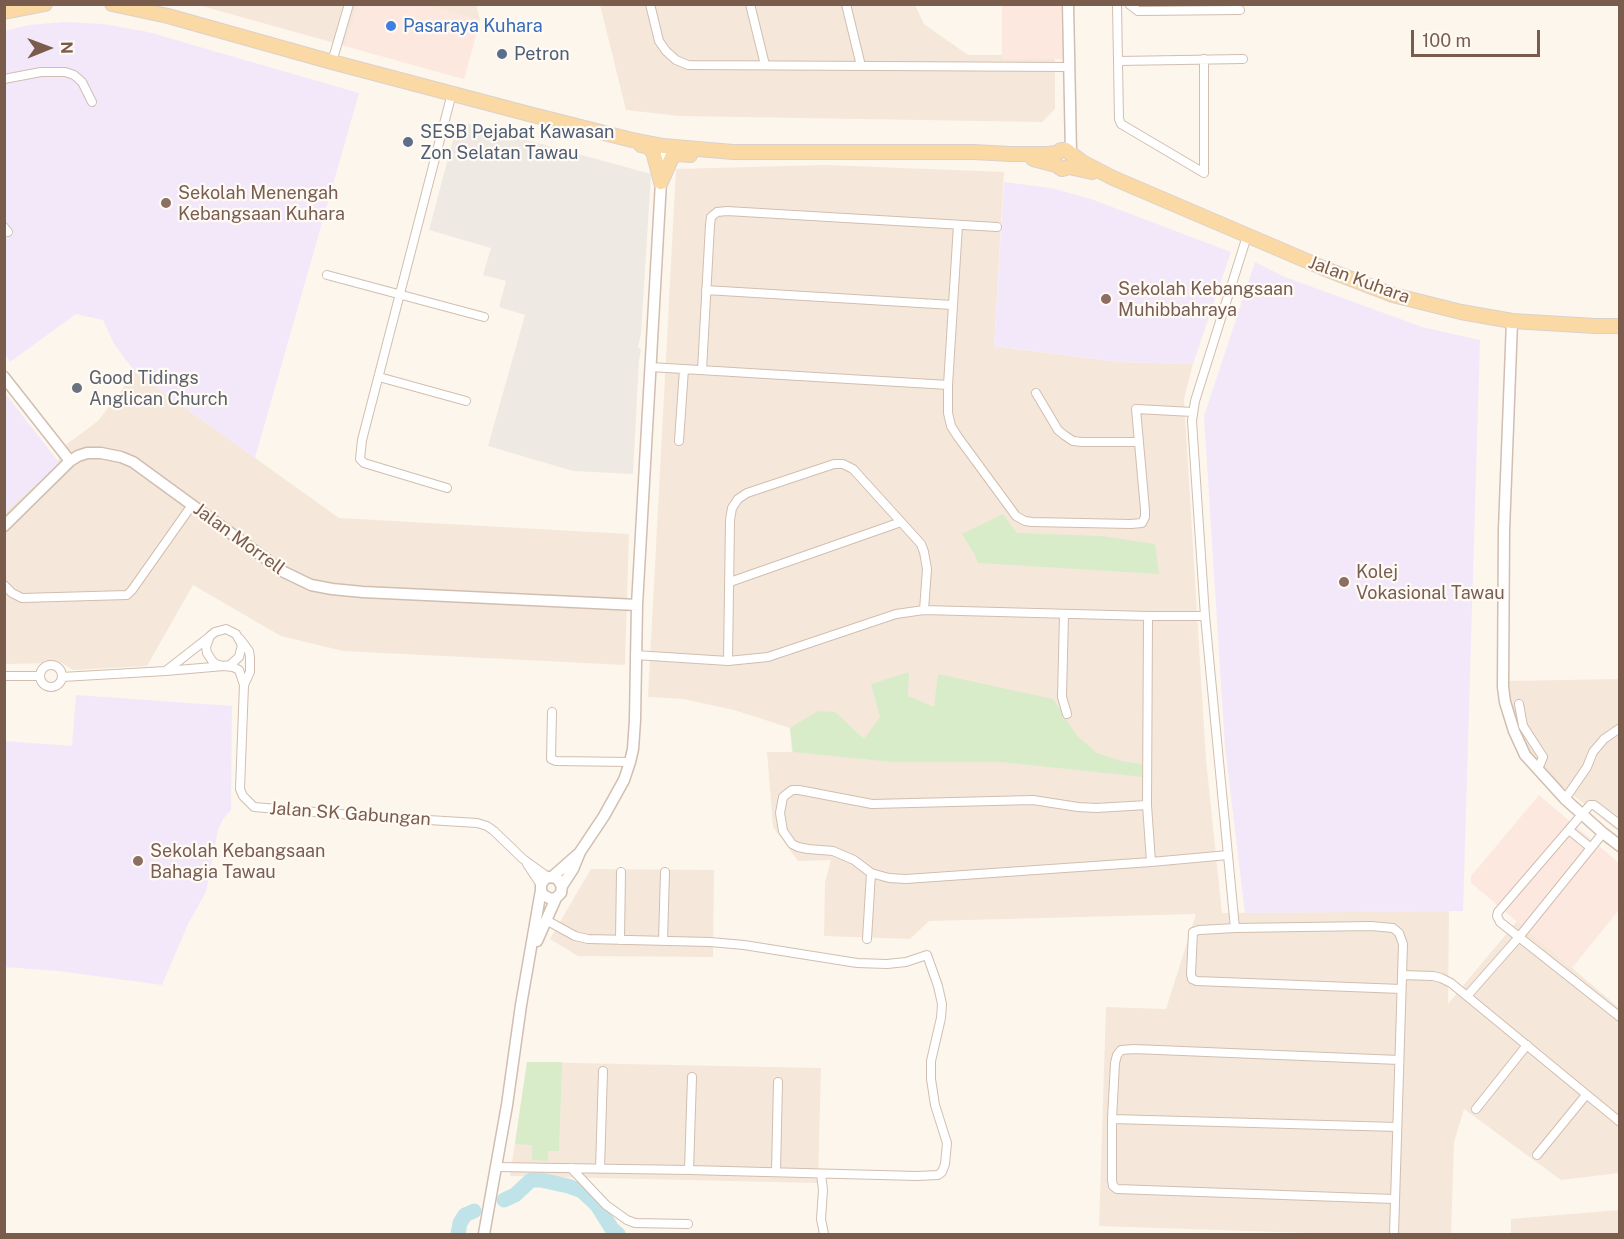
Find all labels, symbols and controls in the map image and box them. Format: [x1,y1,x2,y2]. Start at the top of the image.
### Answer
place label: Pasaraya Kuhara [403,15,543,37]
north arrow [18,18,78,78]
scale bar [1414,18,1543,56]
marker: Pasaraya Kuhara [384,19,398,33]
text: 100 m [1422,30,1471,51]
text: N [57,41,76,54]
place label: Petron [514,43,570,65]
marker: Petron [495,47,509,61]
place label: SESB Pejabat Kawasan Zon Selatan Tawau [420,121,614,164]
marker: SESB Pejabat Kawasan Zon Selatan Tawau [401,135,415,149]
place label: Sekolah Menengah Kebangsaan Kuhara [178,182,345,224]
marker: Sekolah Menengah Kebangsaan Kuhara [159,196,173,210]
street label: Jalan Kuhara [1305,252,1413,308]
place label: Sekolah Kebangsaan Muhibbahraya [1118,278,1293,320]
marker: Sekolah Kebangsaan Muhibbahraya [1099,292,1113,306]
place label: Good Tidings Anglican Church [89,367,228,410]
marker: Good Tidings Anglican Church [70,381,84,395]
street label: Jalan Morrell [189,499,289,579]
place label: Kolej Vokasional Tawau [1356,561,1505,604]
marker: Kolej Vokasional Tawau [1337,575,1351,589]
street label: Jalan SK Gabungan [269,798,431,830]
place label: Sekolah Kebangsaan Bahagia Tawau [150,840,325,882]
marker: Sekolah Kebangsaan Bahagia Tawau [131,854,145,868]

